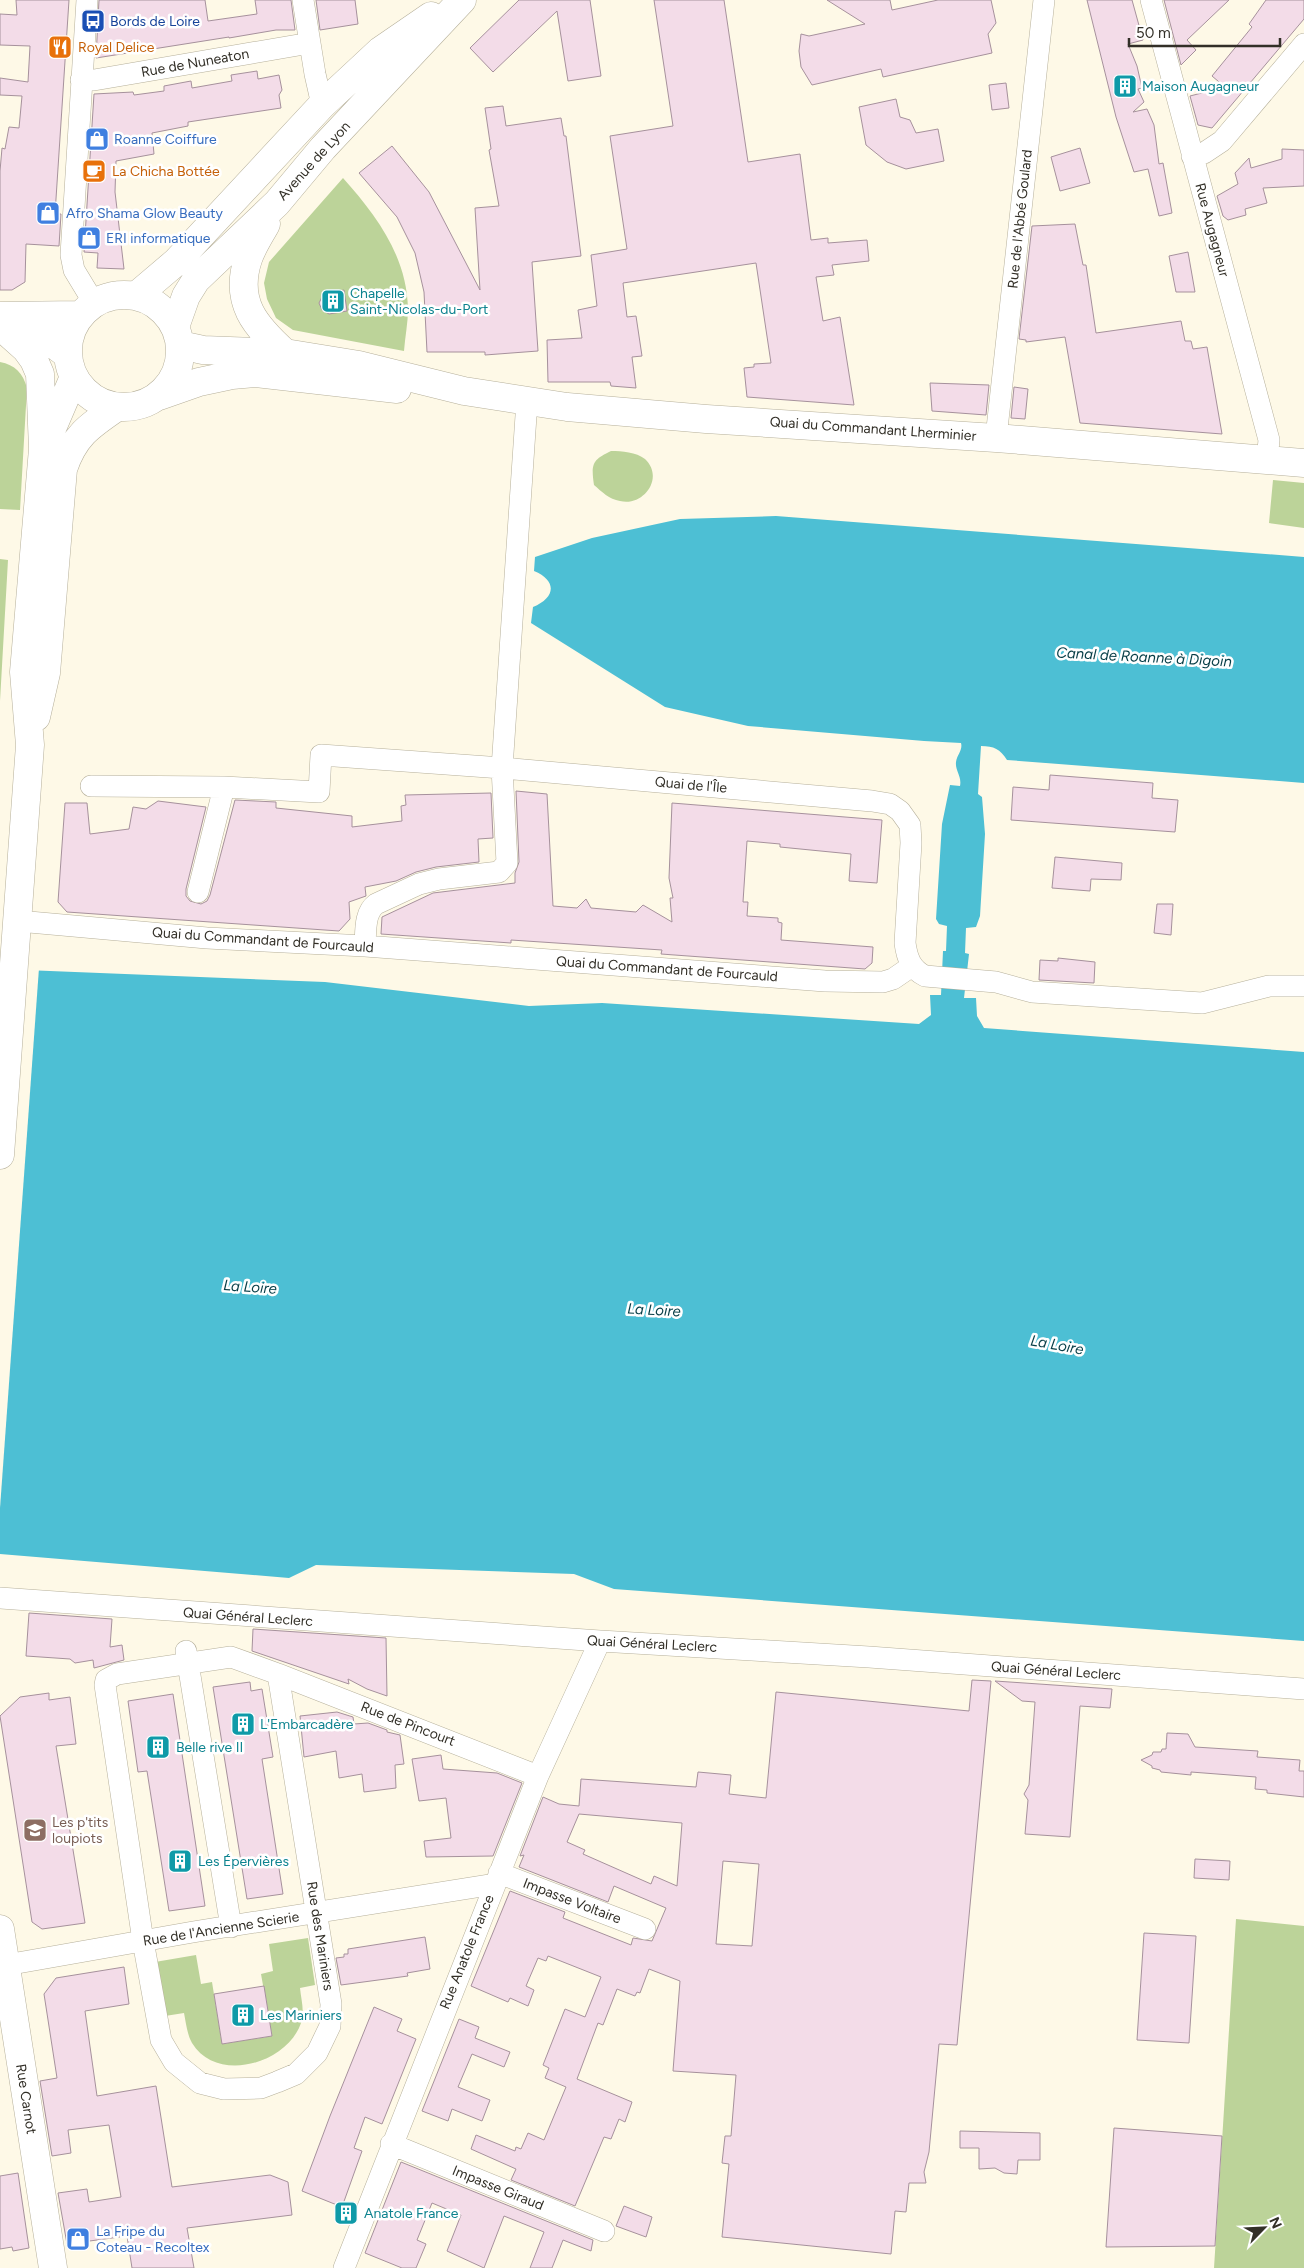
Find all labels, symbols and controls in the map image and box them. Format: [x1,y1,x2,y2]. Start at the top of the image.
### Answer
bus stop icon: Bords de Loire [80,8,106,34]
place label: Bords de Loire [110,13,200,30]
scale bar [1129,15,1280,47]
text: 50 m [1136,24,1171,42]
restaurant icon: Royal Delice [47,34,73,60]
place label: Royal Delice [78,39,155,56]
street label: Rue de Nuneaton [140,45,251,81]
building icon: Maison Augagneur [1112,73,1138,99]
place label: Maison Augagneur [1142,78,1259,95]
street label: Avenue de Lyon [274,118,354,204]
shop icon: Roanne Coiffure [84,126,110,152]
place label: Roanne Coiffure [114,131,217,148]
street label: Rue de l'Abbé Goulard [1004,149,1036,289]
cafe icon: La Chicha Bottée [81,158,107,184]
place label: La Chicha Bottée [112,163,220,180]
street label: Rue Augagneur [1191,181,1233,279]
shop icon: Afro Shama Glow Beauty [35,200,61,226]
place label: Afro Shama Glow Beauty [66,205,224,222]
shop icon: ERI informatique [76,225,102,251]
place label: ERI informatique [106,230,211,247]
place label: Chapelle Saint-Nicolas-du-Port [350,285,488,318]
building icon: Chapelle Saint-Nicolas-du-Port [320,288,346,314]
street label: Quai du Commandant Lherminier [769,413,977,445]
water label: Canal de Roanne à Digoin [1056,643,1232,671]
street label: Quai de l'Île [654,773,728,797]
street label: Quai du Commandant de Fourcauld [152,924,374,956]
street label: Quai du Commandant de Fourcauld [556,953,778,985]
water label: La Loire [223,1276,277,1298]
water label: La Loire [627,1300,681,1320]
water label: La Loire [1029,1331,1085,1359]
street label: Quai Général Leclerc [182,1604,314,1630]
street label: Quai Général Leclerc [586,1632,718,1656]
street label: Quai Général Leclerc [990,1658,1122,1684]
street label: Rue de Pincourt [358,1698,458,1750]
building icon: L'Embarcadère [230,1711,256,1737]
place label: L'Embarcadère [260,1716,354,1733]
building icon: Belle rive II [145,1734,171,1760]
place label: Belle rive II [176,1739,243,1756]
place label: Les p'tits loupiots [52,1814,108,1847]
school or university icon: Les p'tits loupiots [22,1817,48,1843]
building icon: Les Épervières [167,1848,193,1874]
place label: Les Épervières [198,1853,289,1870]
street label: Impasse Voltaire [521,1874,624,1928]
street label: Rue des Mariniers [303,1880,337,1992]
street label: Rue Anatole France [436,1892,498,2012]
street label: Rue de l'Ancienne Scierie [142,1908,301,1950]
building icon: Les Mariniers [230,2002,256,2028]
place label: Les Mariniers [260,2007,342,2024]
street label: Rue Carnot [12,2063,40,2135]
street label: Impasse Giraud [450,2162,546,2214]
building icon: Anatole France [333,2200,359,2226]
north arrow [1239,2203,1289,2253]
place label: Anatole France [364,2205,459,2222]
text: N [1265,2215,1285,2231]
place label: La Fripe du Coteau - Recoltex [96,2223,210,2256]
shop icon: La Fripe du Coteau - Recoltex [65,2226,91,2252]

